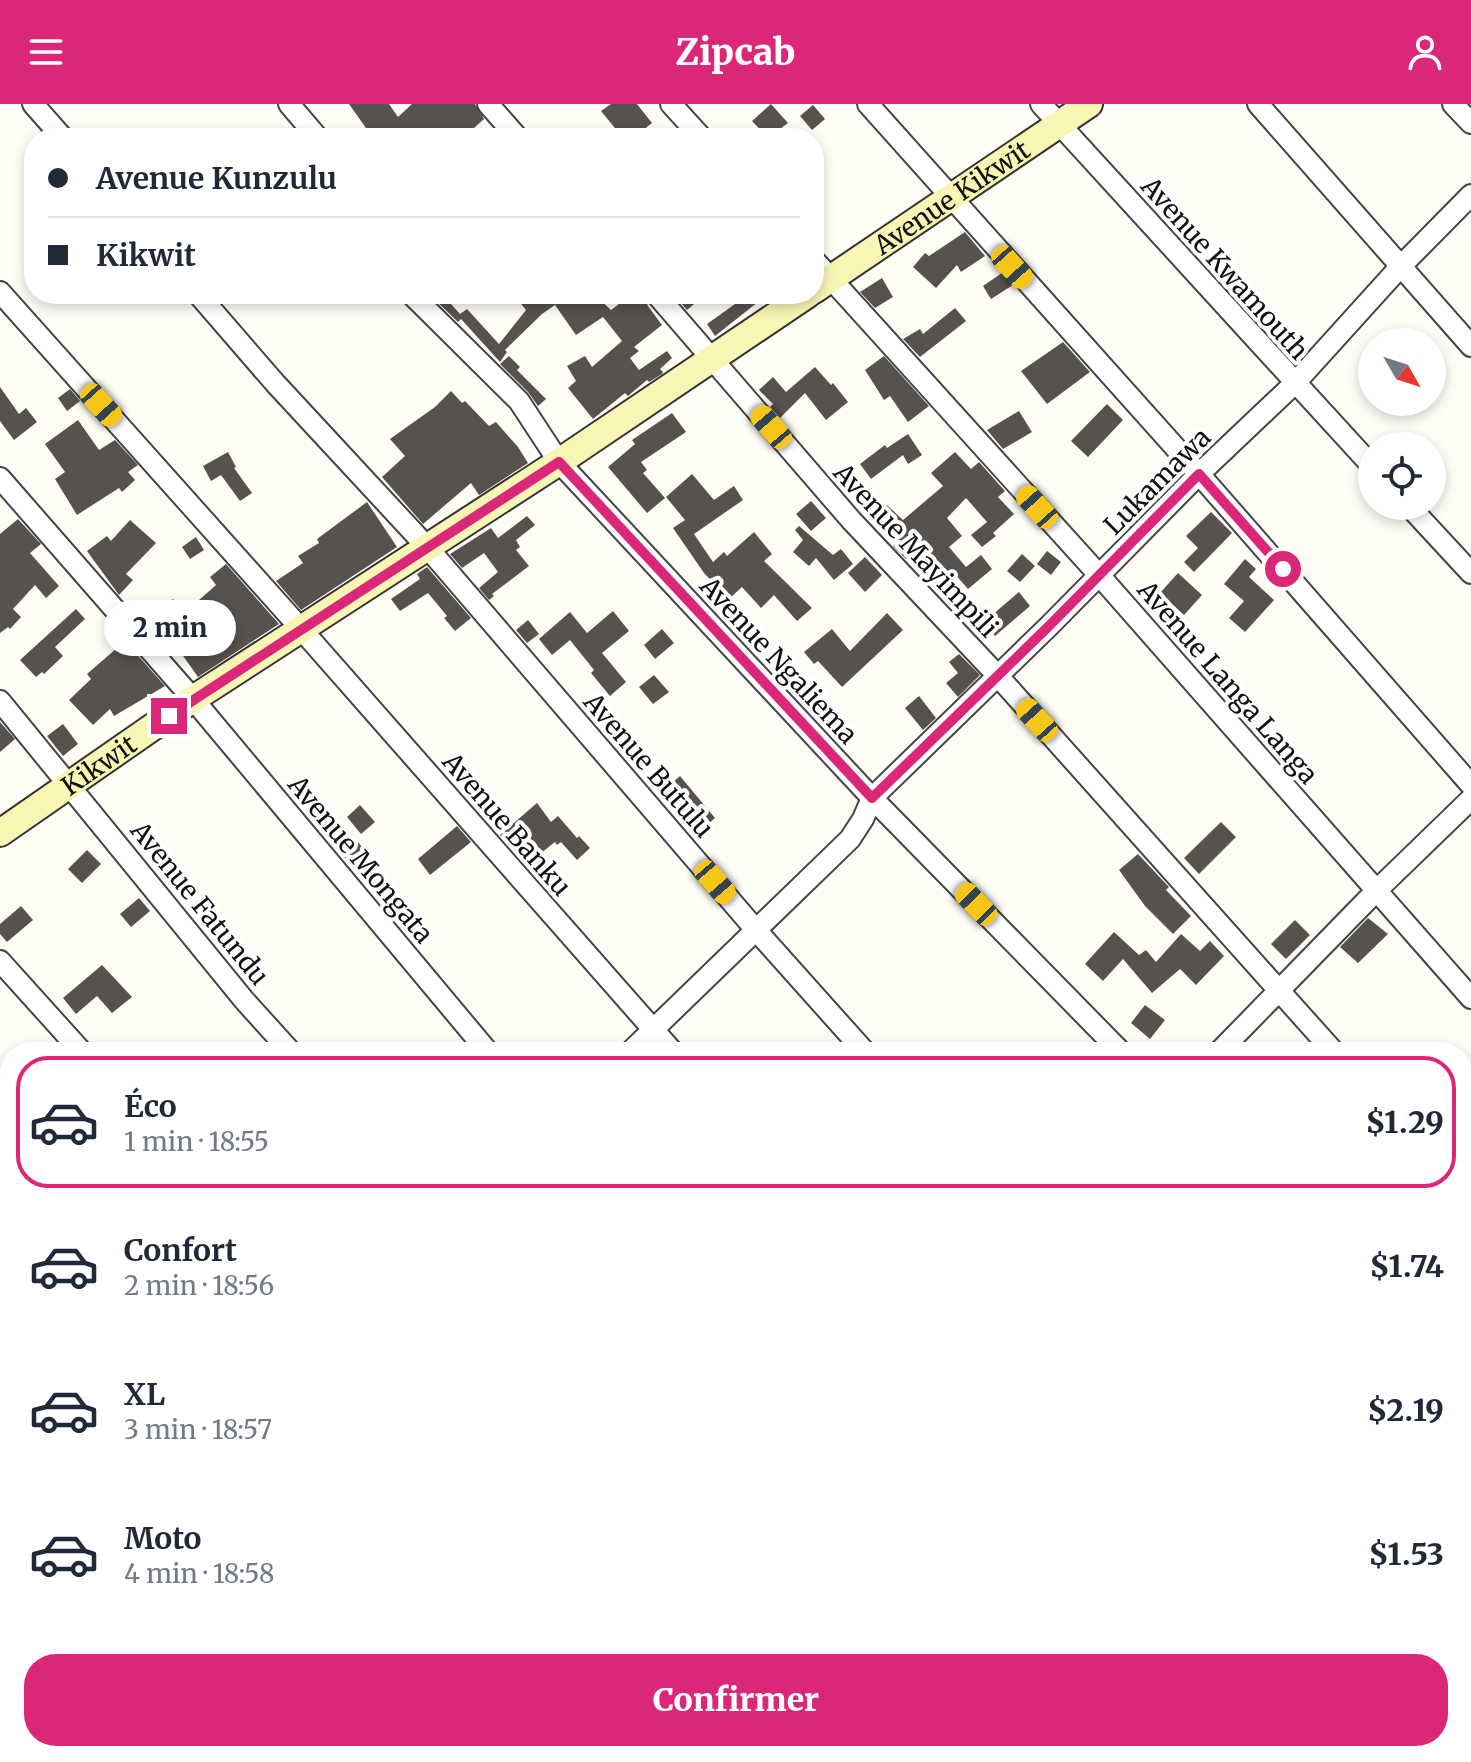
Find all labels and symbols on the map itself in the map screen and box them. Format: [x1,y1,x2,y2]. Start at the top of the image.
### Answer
street label: Avenue Kikwit [866,133,1036,262]
street label: Avenue Kwamouth [1134,169,1316,366]
car [987,241,1037,293]
north arrow [1358,328,1446,416]
car [76,379,126,431]
car [746,401,796,453]
street label: Lukamawa [1097,421,1217,541]
street label: Avenue Mayimpili [826,455,1005,644]
car [1012,481,1062,533]
route start [1265,551,1301,587]
street label: Avenue Ngaliema [692,569,865,750]
street label: Avenue Langa Langa [1130,573,1325,790]
callout: 2 min [103,600,235,656]
street label: Avenue Butulu [576,685,721,844]
car [1012,694,1062,746]
route end [151,698,187,734]
street label: Kikwit [55,727,142,802]
street label: Avenue Banku [435,745,578,903]
street label: Avenue Mongata [281,768,441,950]
street label: Avenue Fatundu [123,814,276,992]
car [690,856,740,908]
car [951,878,1001,930]

